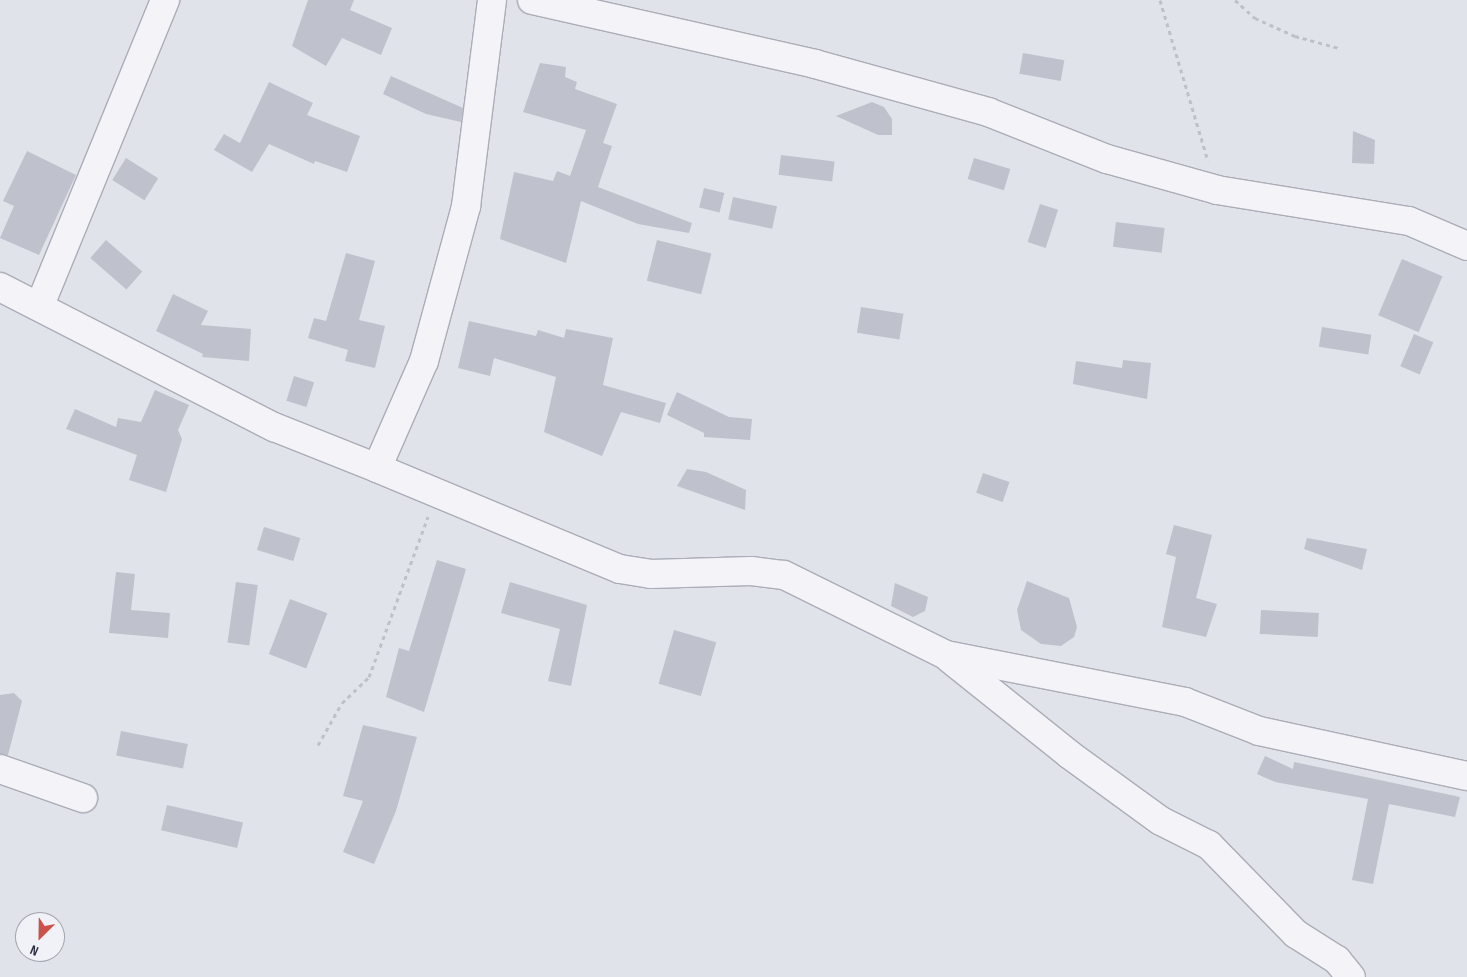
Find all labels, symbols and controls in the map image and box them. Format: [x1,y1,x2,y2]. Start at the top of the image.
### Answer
north arrow [15,912,65,962]
text: N [28,941,41,960]

